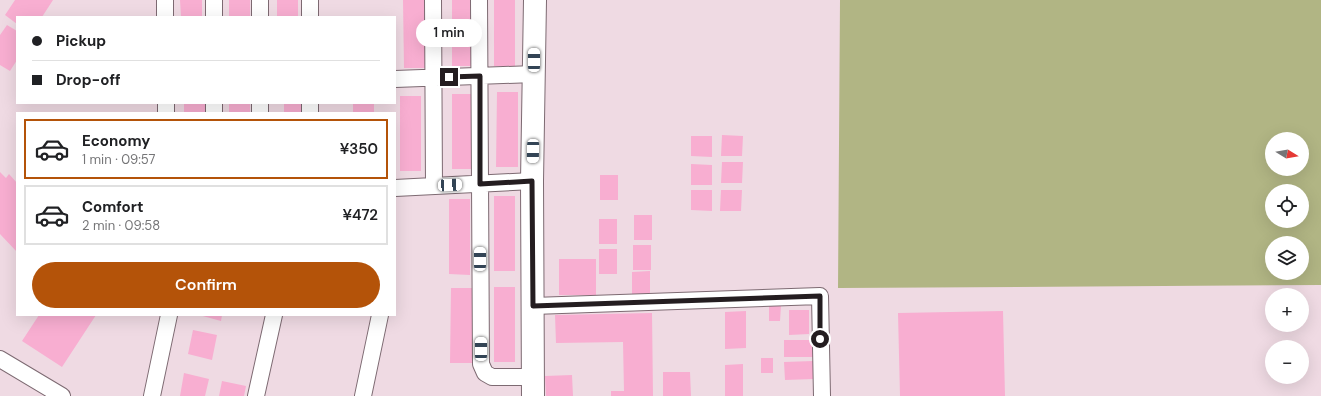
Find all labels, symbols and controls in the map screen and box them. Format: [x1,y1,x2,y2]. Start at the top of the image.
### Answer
callout: 1 min [416,19,482,47]
text: 1 min [433,24,465,41]
text: Pickup [56,31,106,51]
car [528,48,540,72]
route end [440,68,458,86]
text: Drop-off [56,70,121,90]
icon: car [34,131,70,167]
text: Economy [82,131,150,151]
north arrow [1265,132,1309,176]
map controls [1265,132,1309,384]
text: ¥350 [340,139,378,159]
car [527,139,539,163]
text: 1 min · 09:57 [82,151,156,168]
car [438,178,462,192]
button: locate [1265,184,1309,228]
icon: car [34,197,70,233]
text: Comfort [82,197,143,217]
text: ¥472 [342,205,378,225]
text: 2 min · 09:58 [82,217,160,234]
button: layers [1265,236,1309,280]
car [474,247,486,271]
button: Confirm [32,262,380,308]
button: + [1265,288,1309,332]
route start [811,330,829,348]
car [475,337,487,361]
button: − [1265,340,1309,384]

